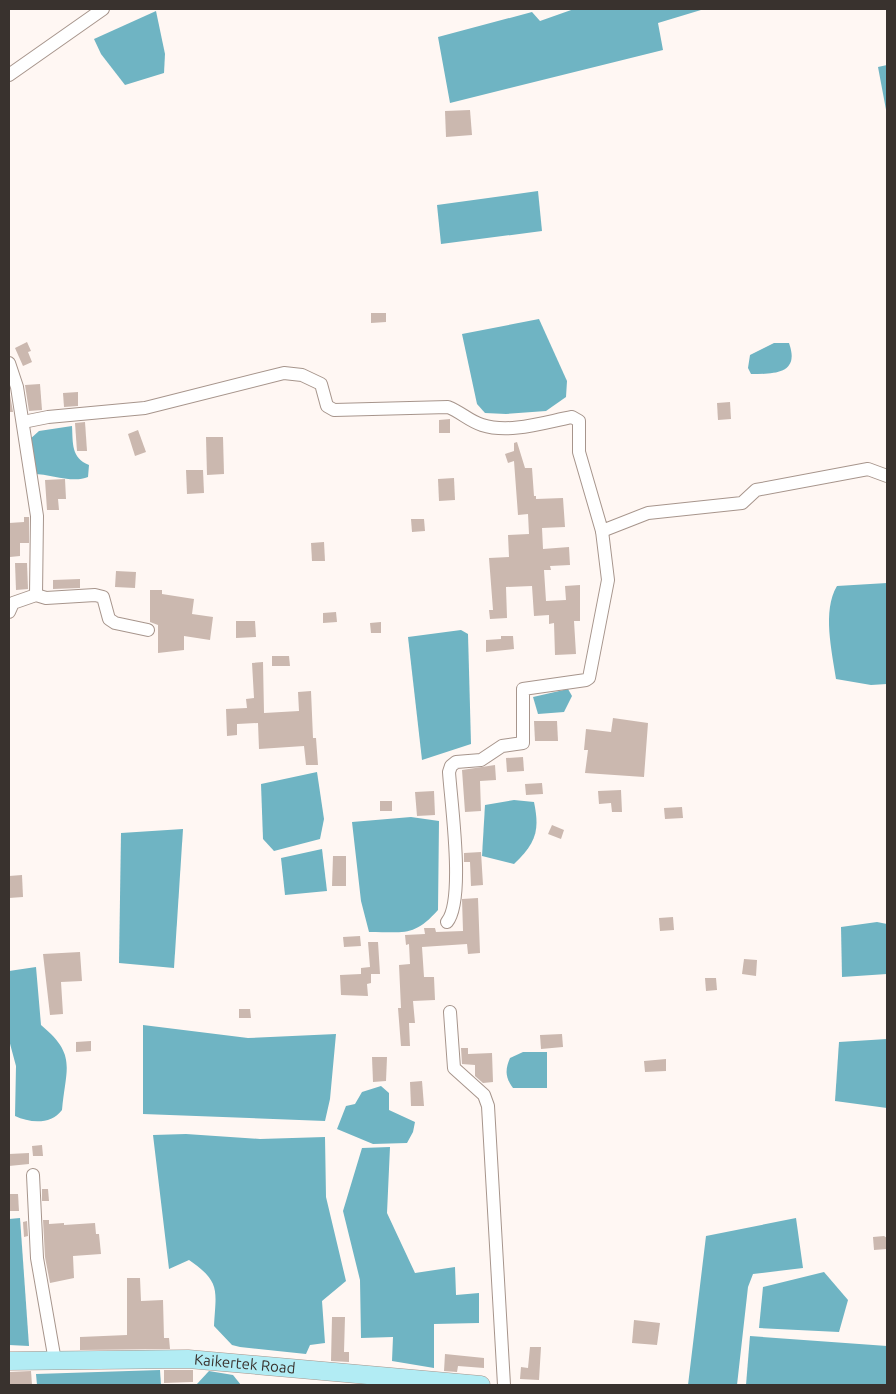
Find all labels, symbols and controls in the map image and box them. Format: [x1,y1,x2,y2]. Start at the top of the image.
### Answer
street label: Kaikertek Road [193,1351,296,1376]

